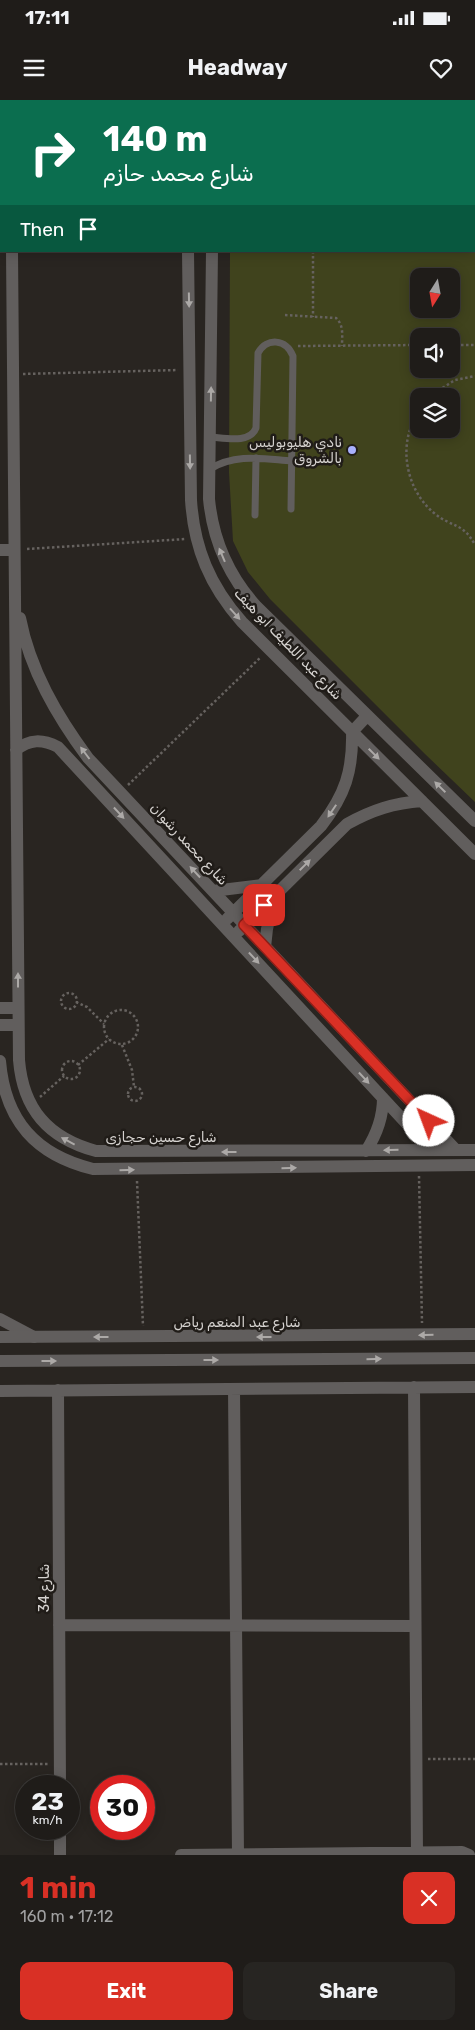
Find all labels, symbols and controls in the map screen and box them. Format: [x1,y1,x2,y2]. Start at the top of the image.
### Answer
text: 17:11 [25,6,70,29]
icon: menu [20,54,48,82]
text: Headway [187,54,288,81]
icon: heart [427,54,455,82]
text: 140 m [103,118,208,160]
icon: right [20,120,85,185]
text: شارع محمد حازم [103,160,254,187]
icon: arrive [74,215,102,243]
text: Then [20,218,64,241]
north arrow [410,268,460,318]
map controls [410,268,460,438]
one-way arrow [185,292,193,308]
button: sound [410,328,460,378]
one-way arrow [207,386,215,402]
button: layers [410,388,460,438]
place label: نادي هليوبوليس بالشروق [249,434,342,467]
marker: نادي هليوبوليس بالشروق [346,444,358,456]
one-way arrow [186,455,194,471]
one-way arrow [218,548,226,562]
street label: شارع عبد اللطيف ابو هيف [229,585,346,705]
one-way arrow [229,608,240,620]
one-way arrow [79,747,90,760]
one-way arrow [368,748,380,760]
one-way arrow [434,781,446,793]
street label: شارع محمد رشوان [145,799,231,890]
one-way arrow [327,804,337,818]
one-way arrow [114,807,125,820]
one-way arrow [299,859,311,871]
one-way arrow [189,866,201,878]
pin [243,884,285,926]
icon: arrive [250,891,278,919]
one-way arrow [248,952,260,964]
one-way arrow [14,972,22,988]
one-way arrow [358,1071,370,1083]
position arrow [402,1094,454,1146]
street label: شارع حسين حجازى [105,1129,217,1148]
one-way arrow [61,1137,76,1145]
one-way arrow [383,1146,399,1154]
one-way arrow [221,1148,237,1156]
one-way arrow [281,1164,297,1172]
one-way arrow [119,1166,135,1174]
street label: شارع عبد المنعم رياض [174,1314,301,1333]
one-way arrow [418,1331,434,1339]
one-way arrow [93,1333,109,1341]
one-way arrow [256,1333,272,1341]
one-way arrow [366,1354,382,1362]
one-way arrow [203,1356,219,1364]
one-way arrow [41,1357,57,1365]
street label: شارع 34 [36,1564,55,1612]
speed limit sign: 30 [90,1775,155,1840]
text: 23 [31,1787,64,1816]
text: km/h [33,1813,62,1827]
text: 1 min [20,1870,97,1906]
button: close [403,1872,455,1924]
text: 160 m · 17:12 [20,1907,113,1926]
button: Exit [20,1962,233,2020]
button: Share [243,1962,455,2020]

